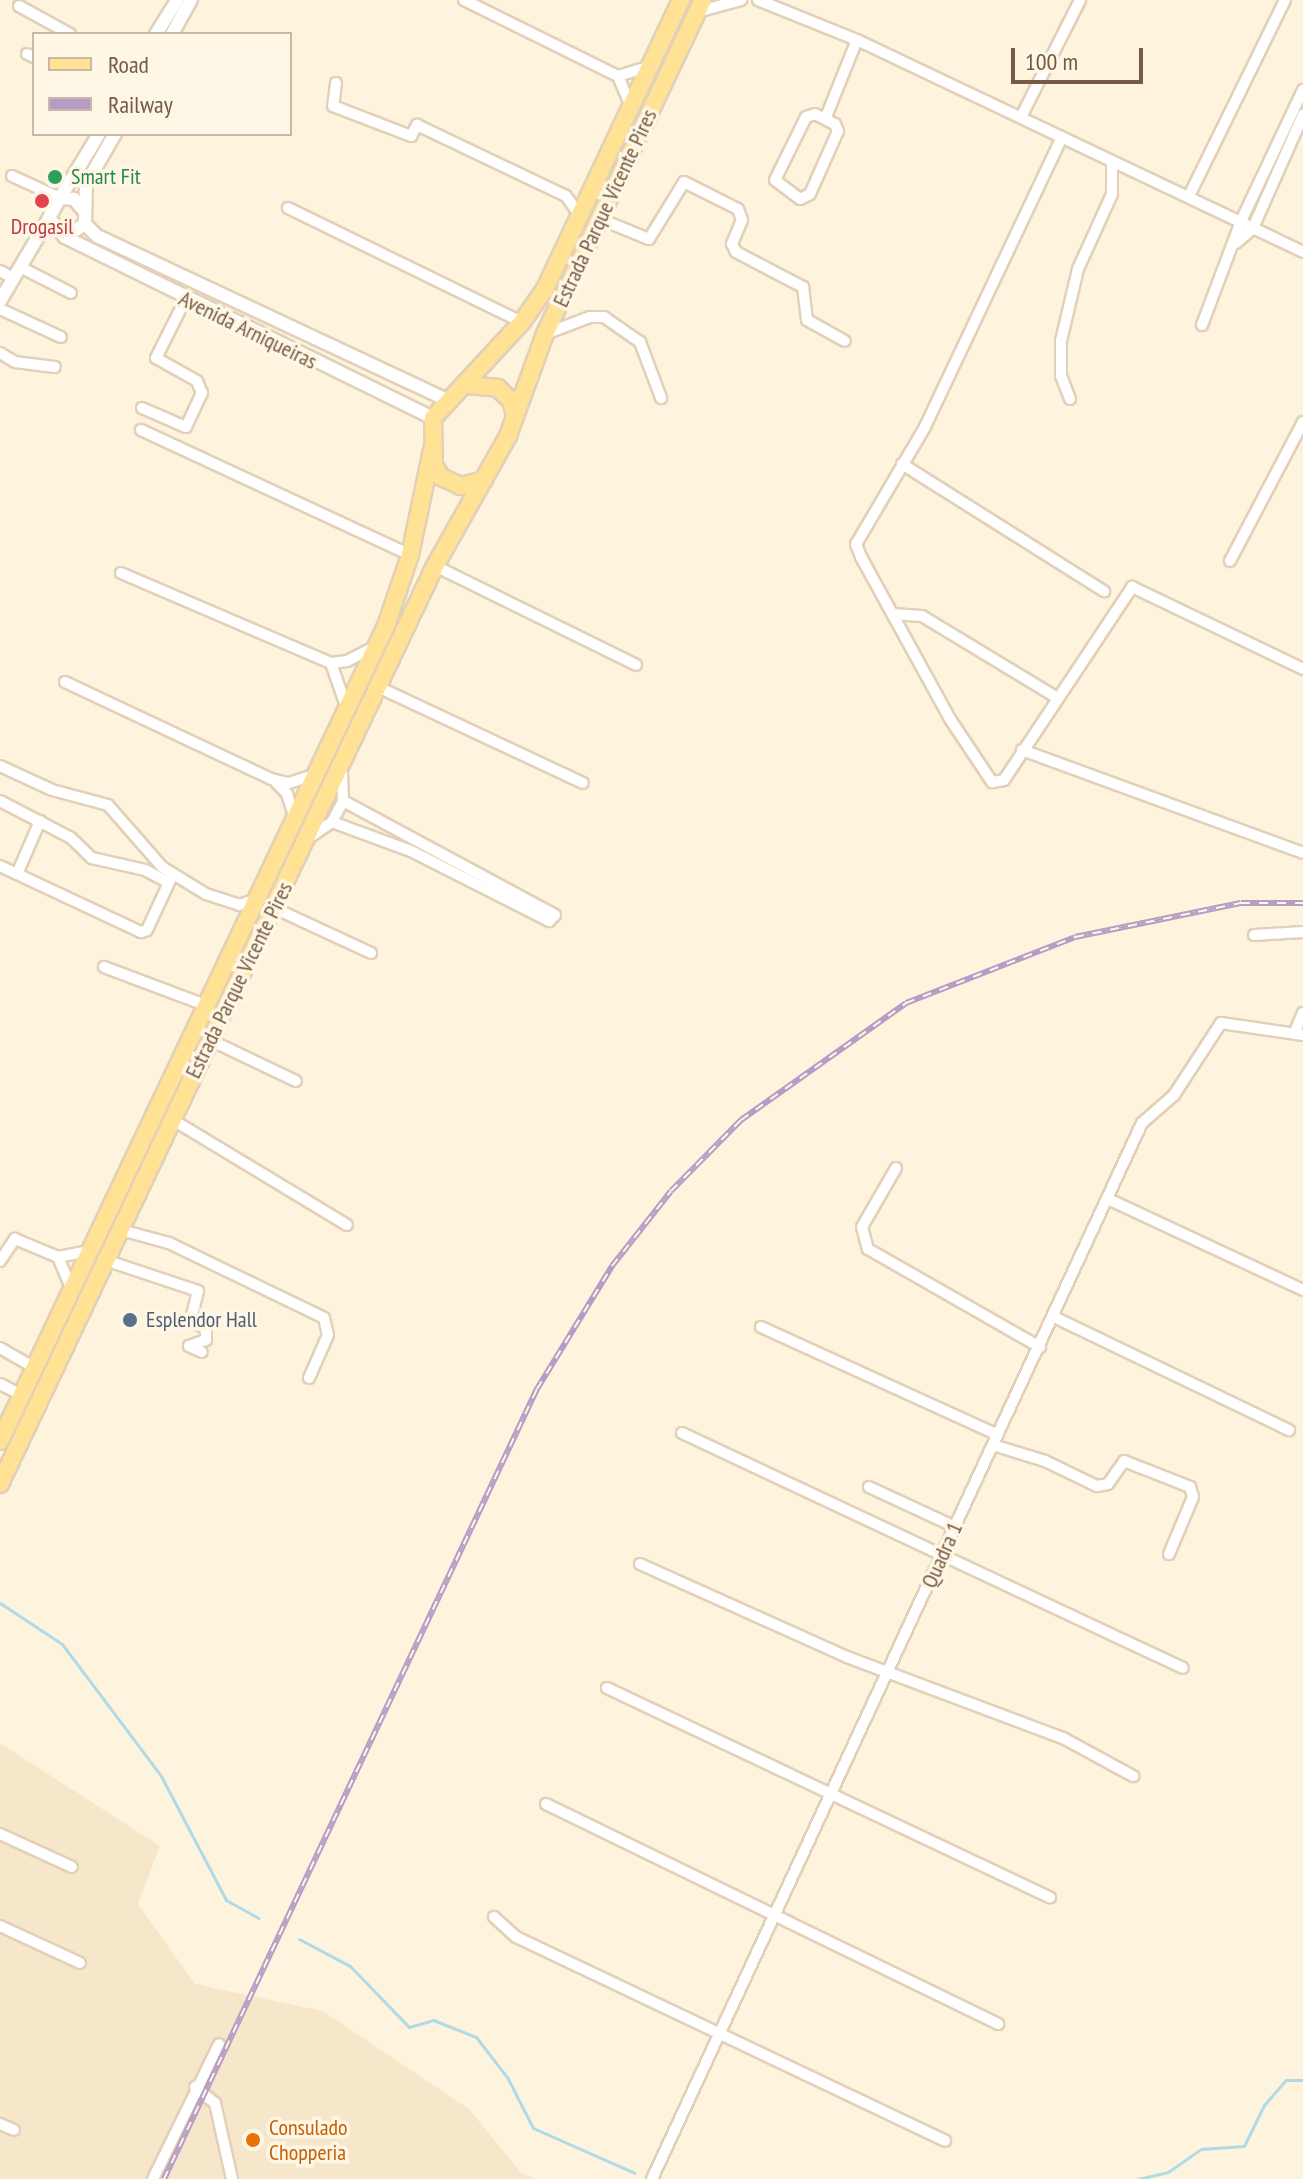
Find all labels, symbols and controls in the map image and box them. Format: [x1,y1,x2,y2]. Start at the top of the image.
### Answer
legend [32,32,292,136]
scale bar [1015,32,1147,82]
text: 100 m [1025,46,1078,77]
text: Road [108,49,149,80]
text: Railway [108,89,173,120]
street label: Estrada Parque Vicente Pires [547,105,663,311]
place label: Smart Fit [71,164,141,190]
marker: Smart Fit [46,168,64,186]
marker: Drogasil [33,192,51,210]
place label: Drogasil [11,214,73,240]
street label: Avenida Arniqueiras [174,285,322,375]
street label: Estrada Parque Vicente Pires [180,877,298,1083]
place label: Esplendor Hall [146,1307,257,1333]
marker: Esplendor Hall [121,1311,139,1329]
street label: Quadra 1 [916,1518,968,1592]
place label: Consulado Chopperia [269,2114,348,2166]
marker: Consulado Chopperia [244,2131,262,2149]

